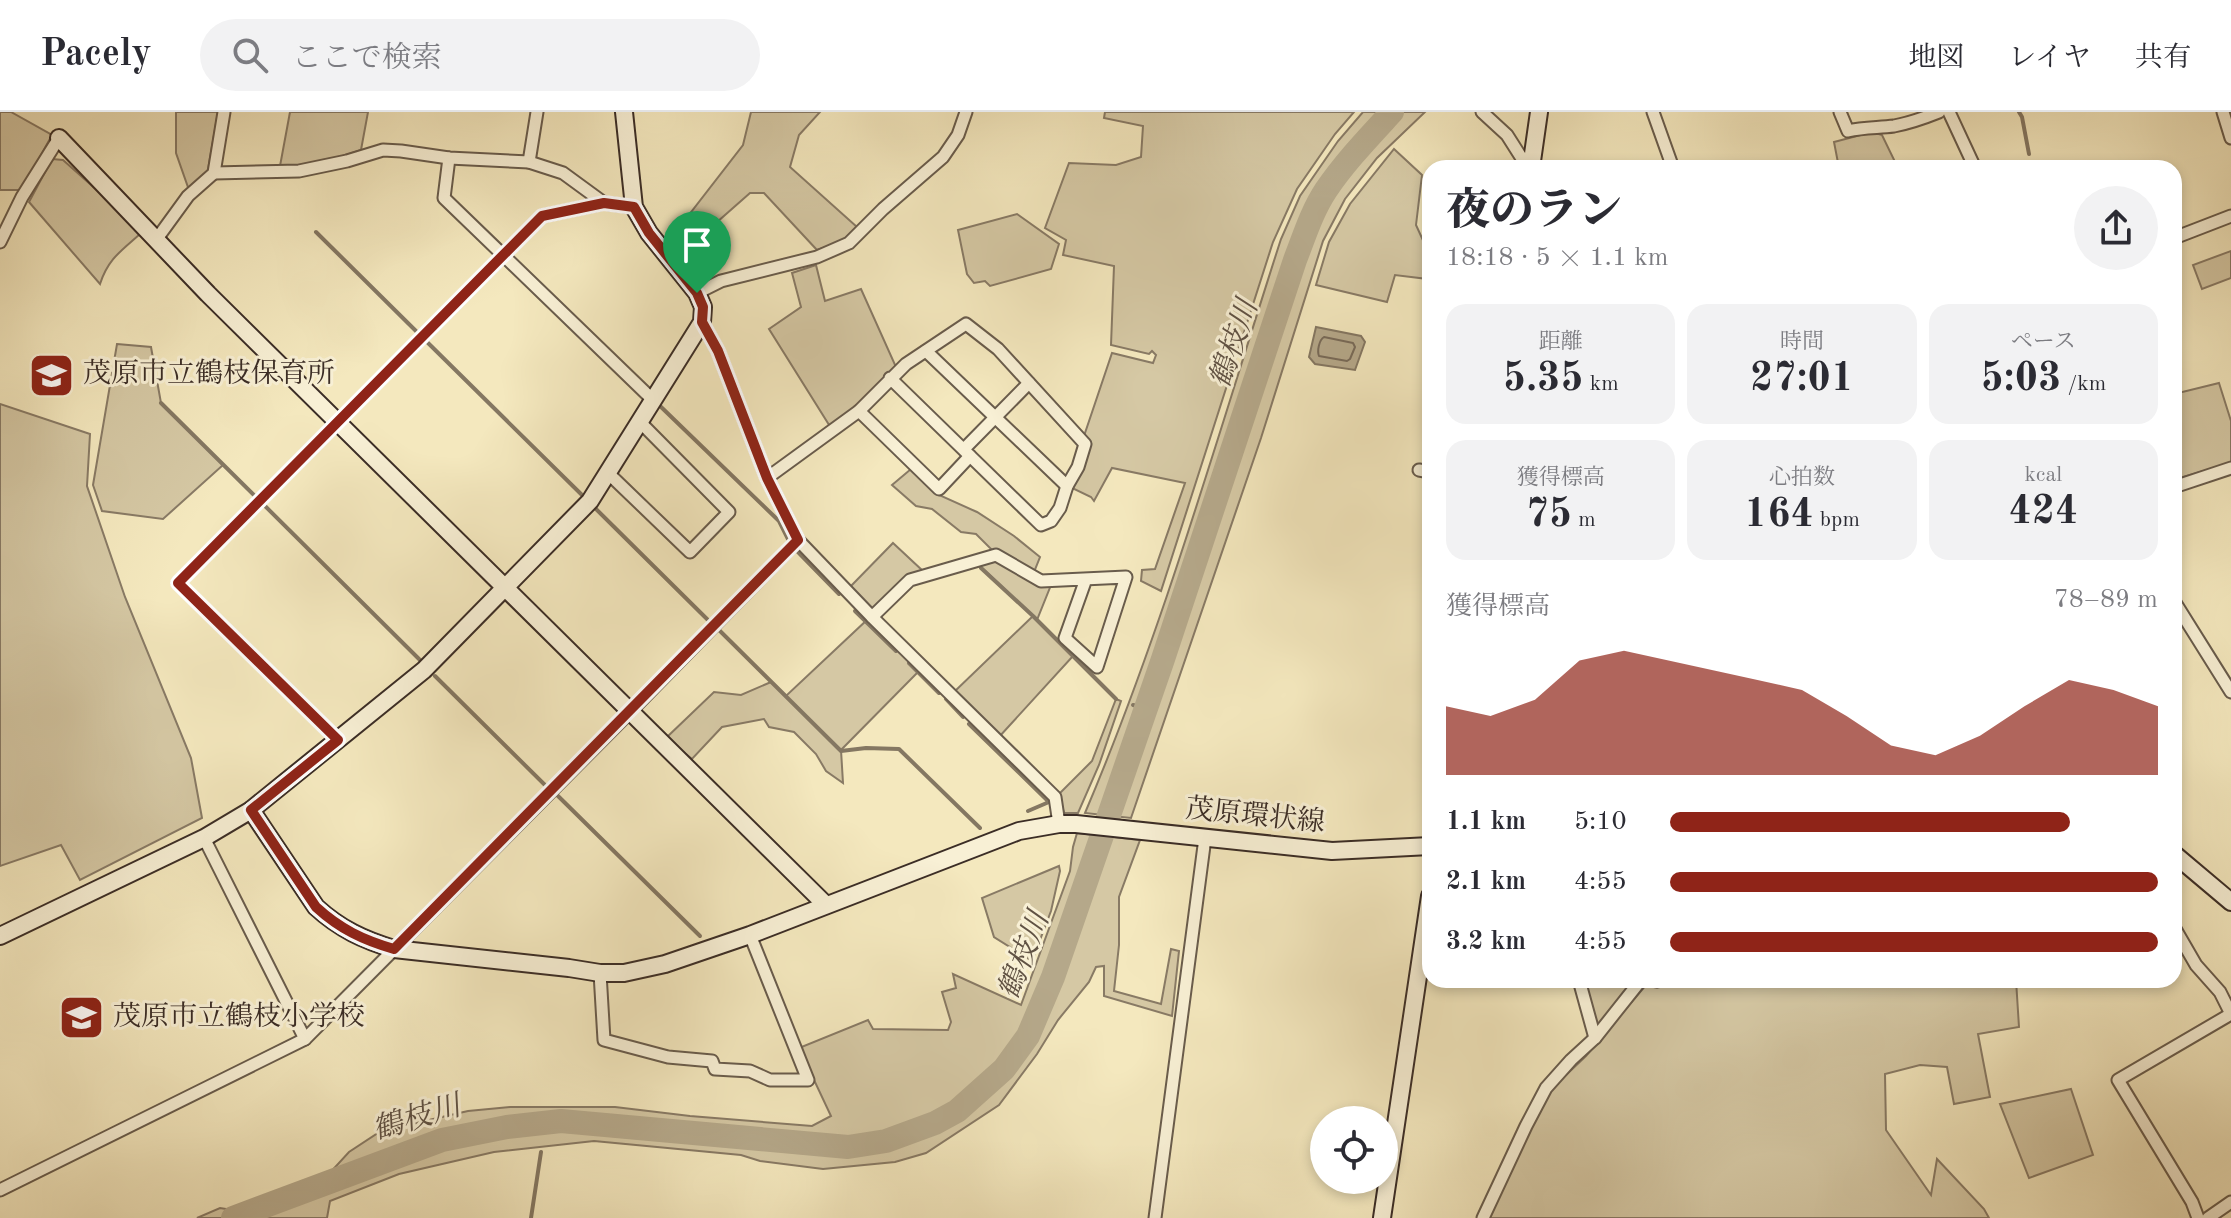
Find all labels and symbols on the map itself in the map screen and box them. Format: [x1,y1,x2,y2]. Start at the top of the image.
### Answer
pin [663,211,731,293]
water label: 鶴枝川 [1203,293,1265,391]
school or university icon: 茂原市立鶴枝保育所 [28,351,76,399]
place label: 茂原市立鶴枝保育所 [83,358,335,389]
street label: 茂原環状線 [1184,793,1326,838]
water label: 鶴枝川 [992,905,1056,1003]
school or university icon: 茂原市立鶴枝小学校 [58,994,106,1042]
place label: 茂原市立鶴枝小学校 [113,1001,365,1032]
water label: 鶴枝川 [369,1088,467,1147]

